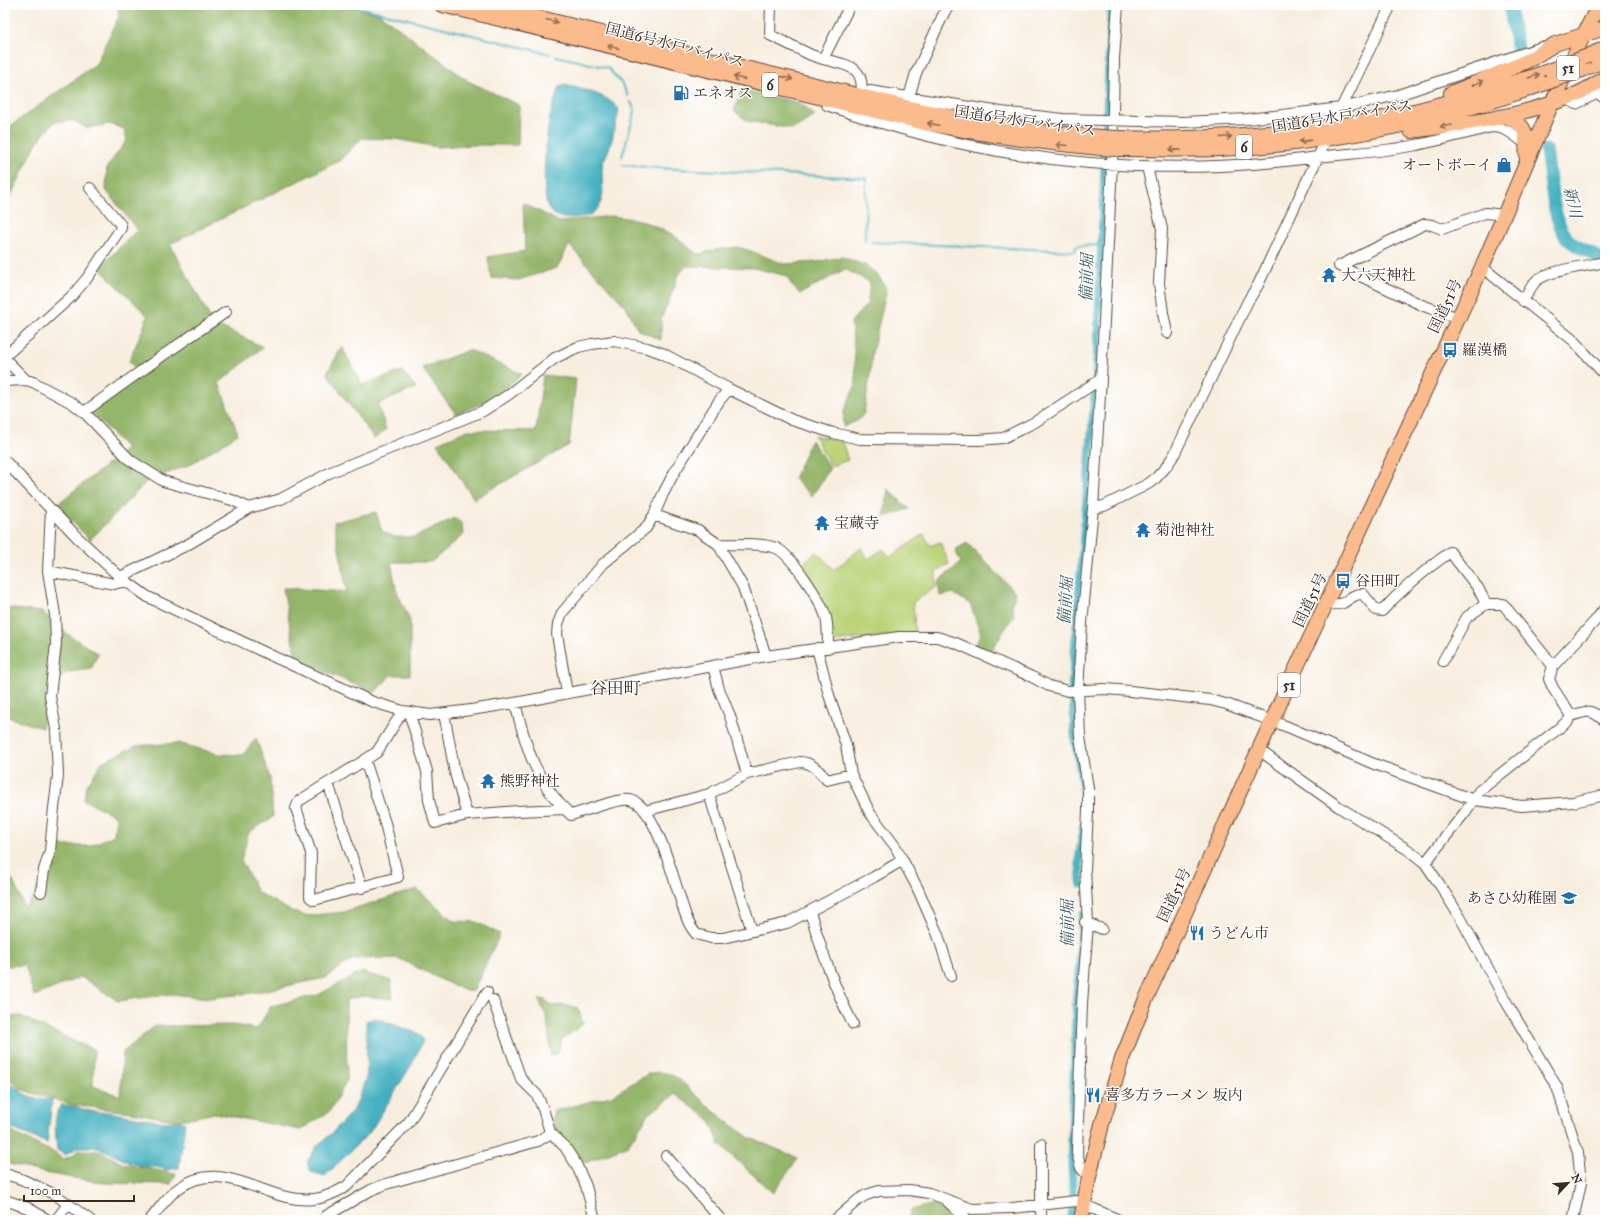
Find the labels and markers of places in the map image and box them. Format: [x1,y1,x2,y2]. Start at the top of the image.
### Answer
fuel station icon: エネオス [672,84,690,102]
place label: エネオス [693,84,753,102]
place label: オートボーイ [1402,156,1492,174]
shop icon: オートボーイ [1495,156,1513,174]
temple icon: 大六天神社 [1320,266,1338,284]
place label: 大六天神社 [1341,266,1416,284]
bus stop icon: 羅漢橋 [1441,341,1459,359]
place label: 羅漢橋 [1462,341,1507,359]
temple icon: 宝蔵寺 [813,514,831,532]
place label: 宝蔵寺 [834,514,879,532]
temple icon: 菊池神社 [1134,521,1152,539]
place label: 菊池神社 [1155,521,1215,539]
bus stop icon: 谷田町 [1334,572,1352,590]
place label: 谷田町 [1355,572,1400,590]
temple icon: 熊野神社 [479,772,497,790]
place label: 熊野神社 [500,772,560,790]
place label: あさひ幼稚園 [1467,889,1557,907]
school or university icon: あさひ幼稚園 [1560,889,1578,907]
restaurant icon: うどん市 [1188,924,1206,942]
place label: うどん市 [1209,924,1269,942]
restaurant icon: 喜多方ラーメン 坂内 [1084,1086,1102,1104]
place label: 喜多方ラーメン 坂内 [1105,1086,1242,1104]

